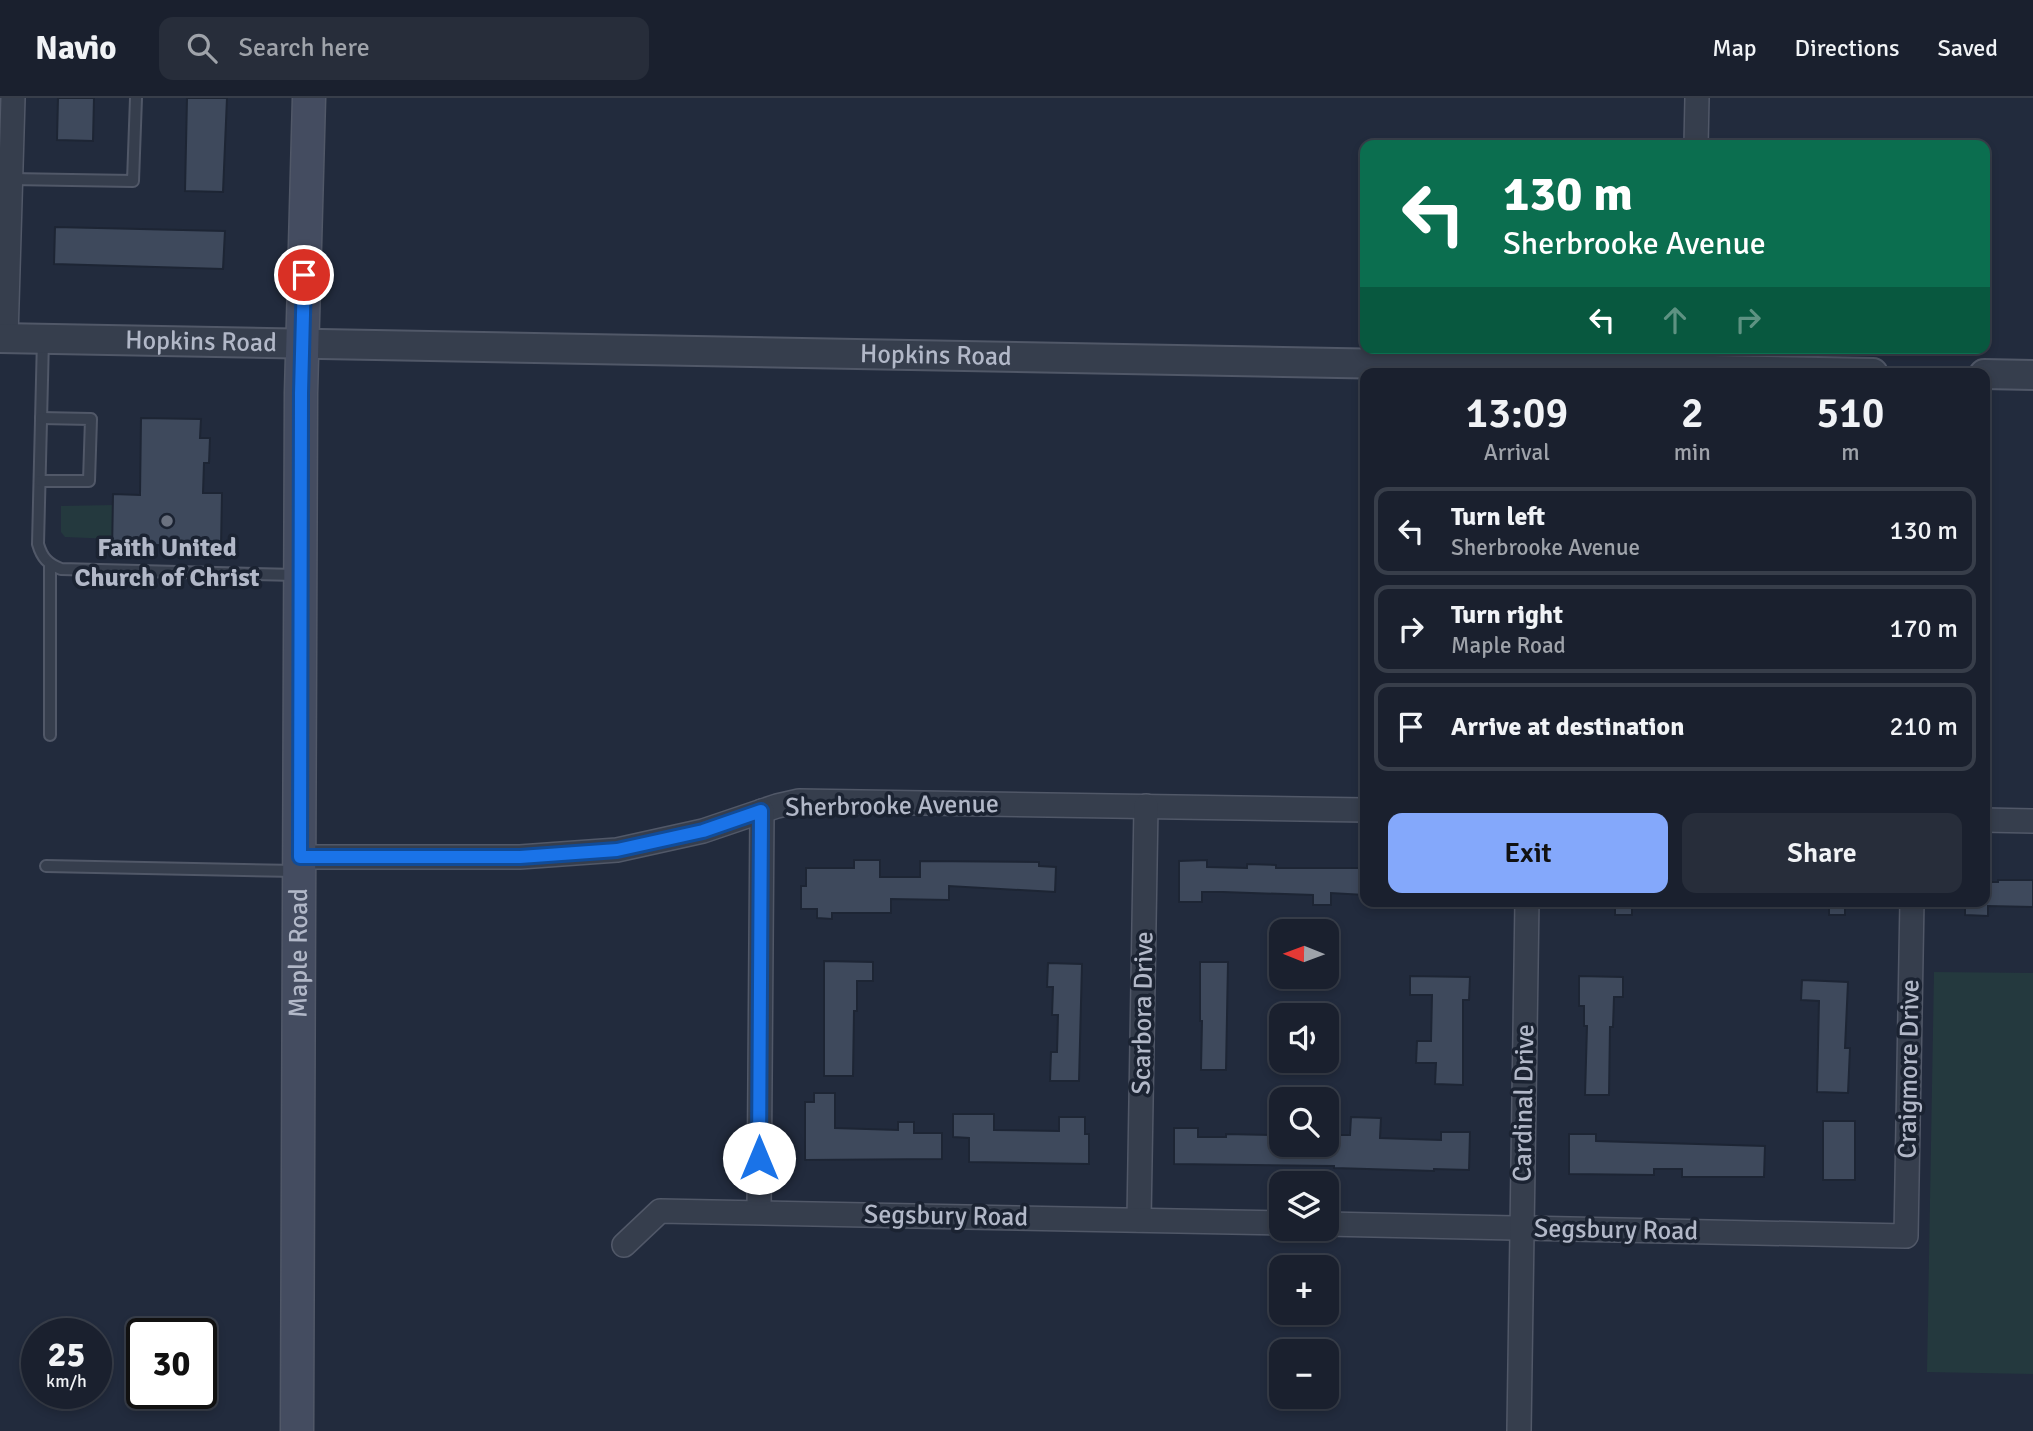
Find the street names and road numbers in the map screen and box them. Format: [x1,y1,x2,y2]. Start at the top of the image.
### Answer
street label: Hopkins Road [125,324,277,359]
street label: Hopkins Road [860,338,1012,373]
street label: Sherbrooke Avenue [785,788,999,824]
street label: Maple Road [283,888,315,1018]
street label: Scarbora Drive [1126,931,1160,1095]
street label: Craigmore Drive [1891,979,1927,1159]
street label: Cardinal Drive [1507,1024,1541,1182]
street label: Segsbury Road [864,1199,1028,1233]
street label: Segsbury Road [1534,1213,1698,1247]

